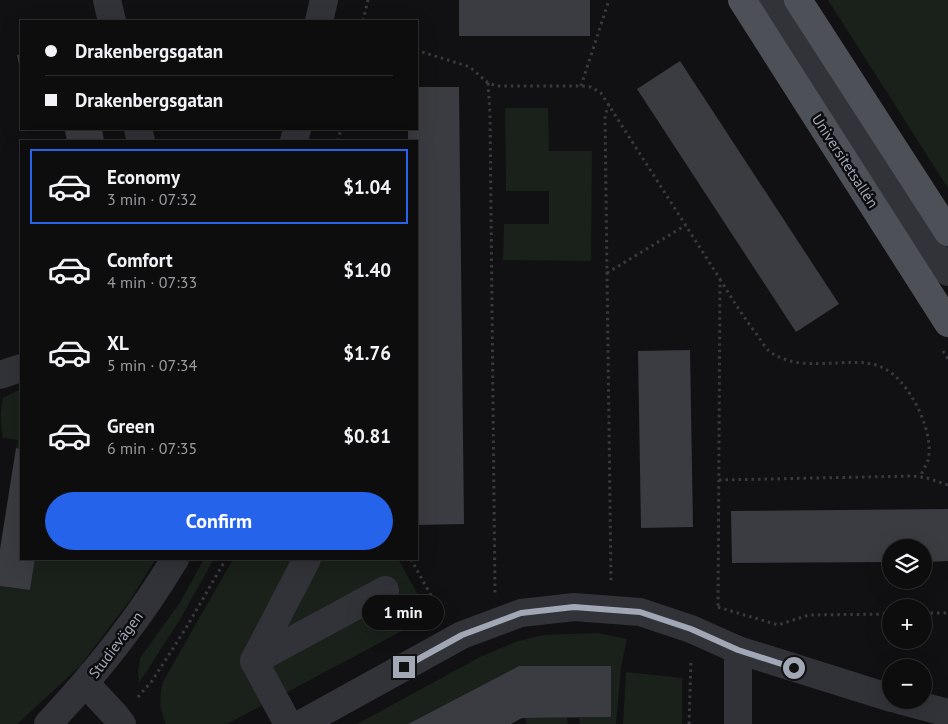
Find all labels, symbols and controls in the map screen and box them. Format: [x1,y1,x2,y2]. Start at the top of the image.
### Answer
text: Drakenbergsgatan [75,39,223,63]
text: Drakenbergsgatan [75,88,223,112]
street label: Universitetsallén [808,110,883,211]
icon: car [47,164,92,209]
text: Economy [107,165,180,189]
text: $1.04 [343,175,391,199]
text: 3 min · 07:32 [107,189,197,209]
icon: car [47,247,92,292]
text: Comfort [107,248,173,272]
text: $1.40 [343,258,391,282]
text: 4 min · 07:33 [107,272,197,292]
icon: car [47,330,92,375]
text: XL [107,331,129,355]
text: $1.76 [343,341,391,365]
text: 5 min · 07:34 [107,355,197,375]
icon: car [47,413,92,458]
text: Green [107,414,155,438]
text: $0.81 [343,424,391,448]
text: 6 min · 07:35 [107,438,197,458]
button: Confirm [45,492,393,550]
map controls [882,539,932,709]
button: layers [882,539,932,589]
callout: 1 min [363,594,445,630]
button: + [882,599,932,649]
text: 1 min [383,602,423,622]
street label: Studievägen [84,607,147,682]
route end [393,656,415,678]
route start [783,657,805,679]
button: − [882,659,932,709]

